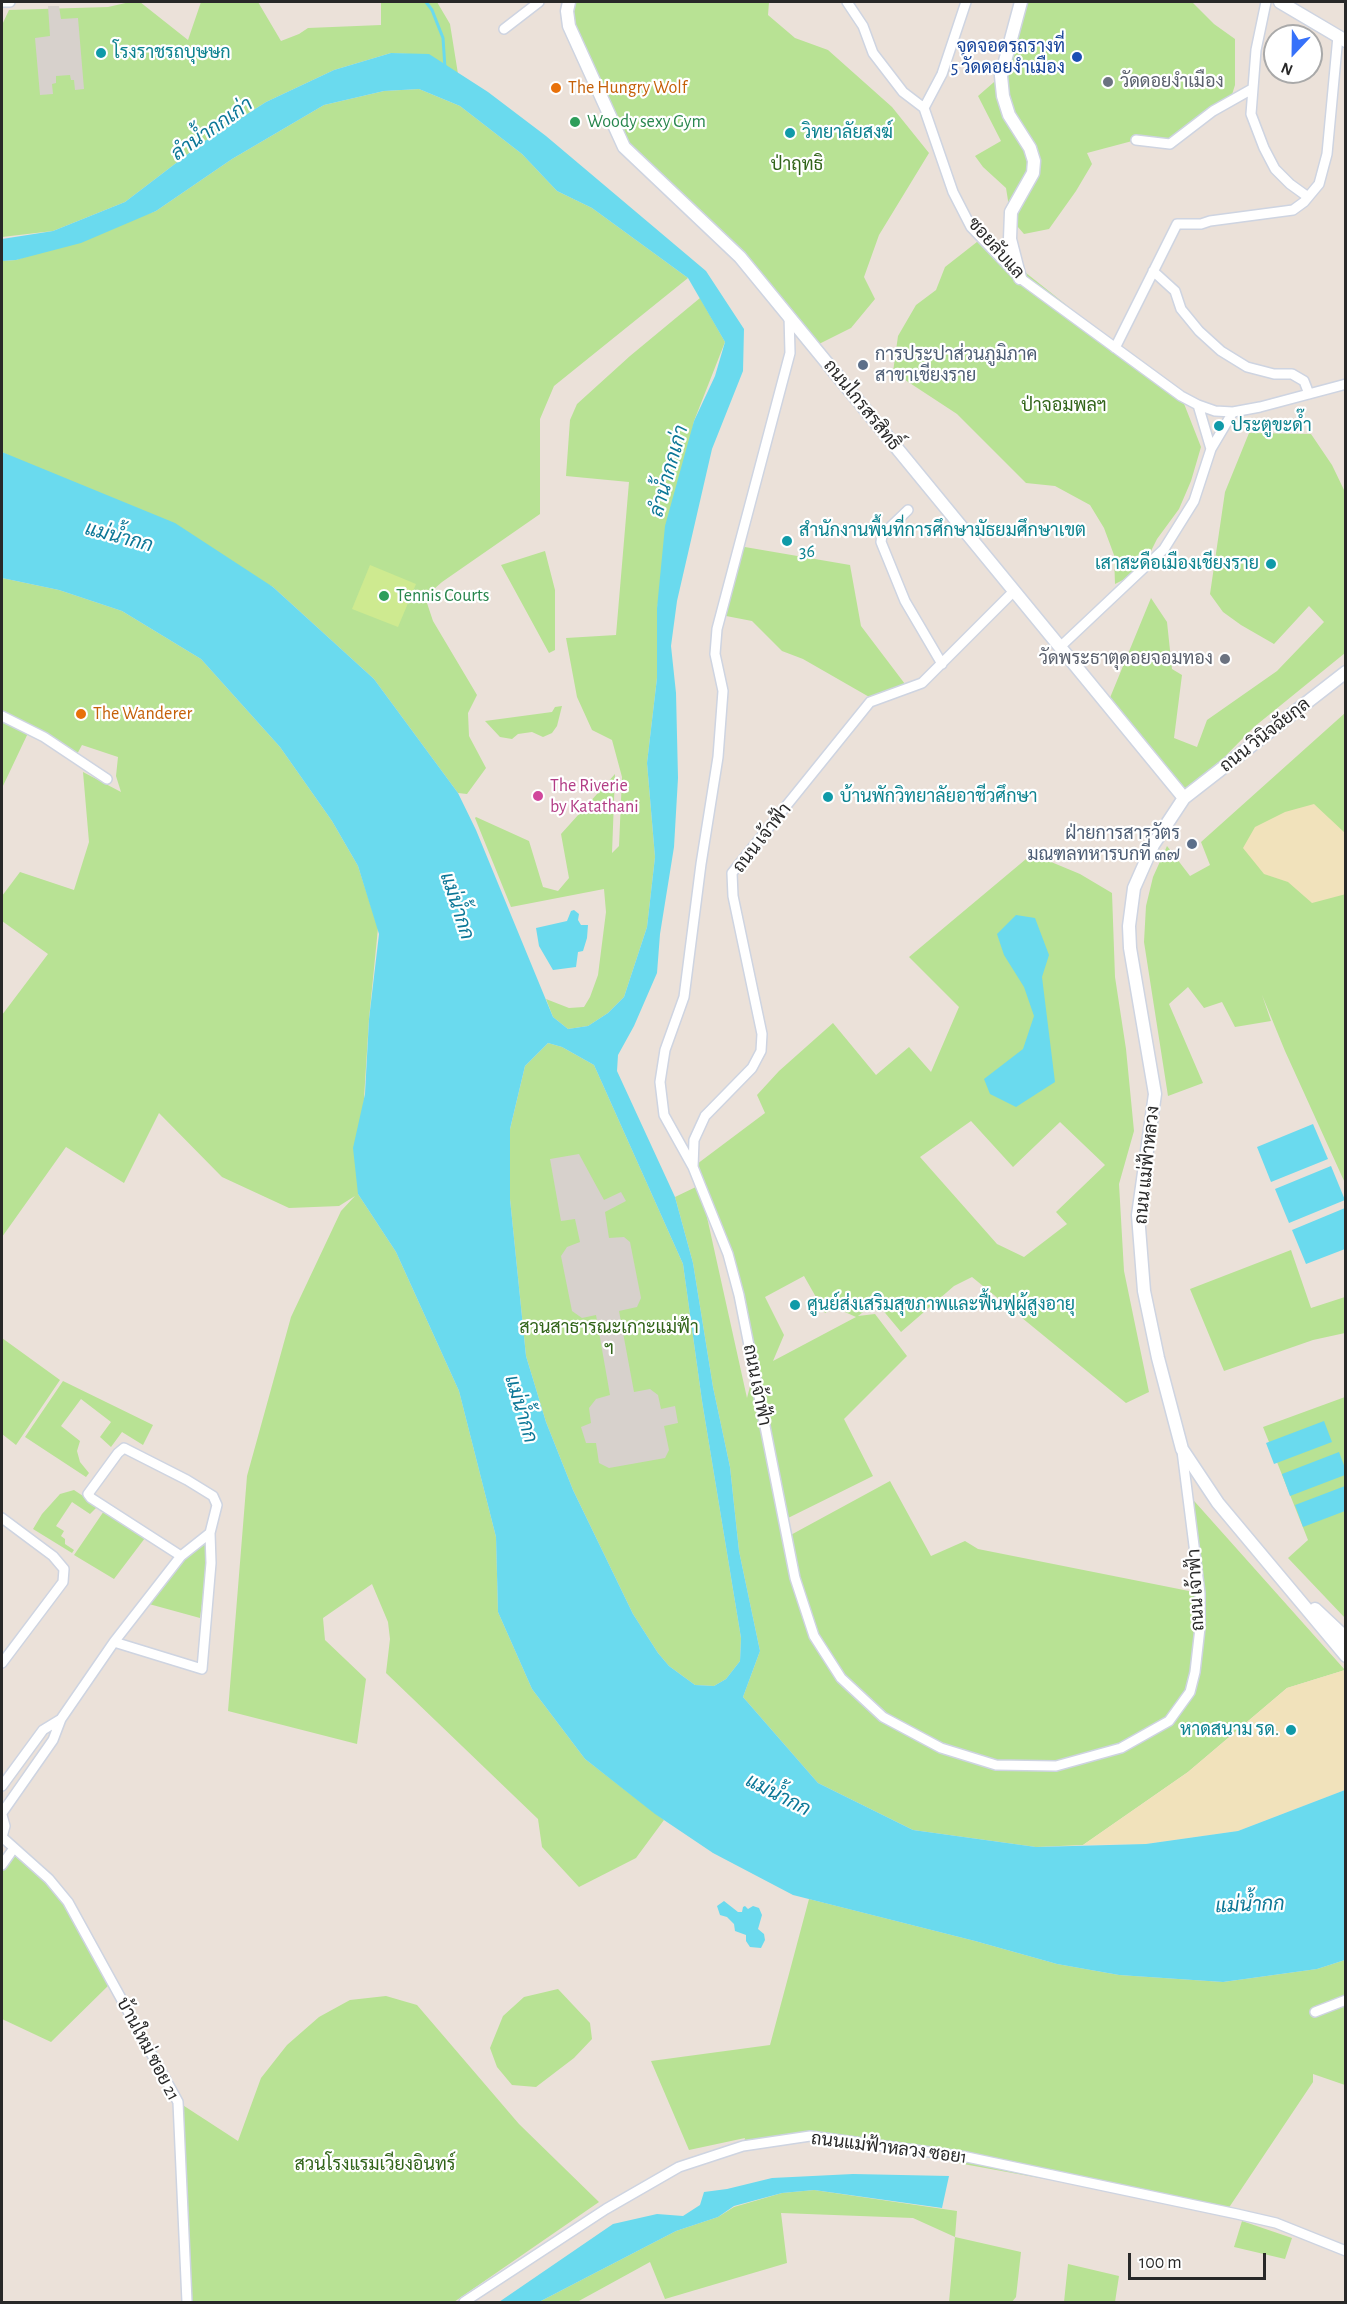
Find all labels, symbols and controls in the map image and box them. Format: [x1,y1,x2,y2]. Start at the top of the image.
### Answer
north arrow [1263,24,1323,84]
place label: จุดจอดรถรางที่ 5 วัดดอยงำเมือง [951,36,1065,78]
place label: โรงราชรถบุษษก [113,42,231,64]
marker: โรงราชรถบุษษก [94,46,108,60]
marker: จุดจอดรถรางที่ 5 วัดดอยงำเมือง [1070,50,1084,64]
text: N [1279,59,1295,78]
place label: วัดดอยงำเมือง [1120,71,1224,93]
marker: วัดดอยงำเมือง [1101,75,1115,89]
place label: The Hungry Wolf [568,77,687,99]
marker: The Hungry Wolf [549,81,563,95]
water label: ลำน้ำกกเก่า [167,92,257,166]
place label: Woody sexy Gym [587,111,706,133]
marker: Woody sexy Gym [568,115,582,129]
place label: วิทยาลัยสงฆ์ [802,122,893,144]
marker: วิทยาลัยสงฆ์ [783,126,797,140]
park label: ป่าฤทธิ [771,154,823,176]
street label: ซอยลับแล [963,213,1029,283]
place label: การประปาส่วนภูมิภาค สาขาเชียงราย [875,344,1037,386]
street label: ถนนไกรสรสิทธิ์ [819,355,905,455]
marker: การประปาส่วนภูมิภาค สาขาเชียงราย [856,358,870,372]
park label: ป่าจอมพลฯ [1021,395,1107,417]
place label: ประตูขะด๊ำ [1231,415,1312,437]
marker: ประตูขะด๊ำ [1212,419,1226,433]
water label: ลำน้ำกกเก่า [644,422,694,520]
water label: แม่น้ำกก [82,516,156,558]
place label: สำนักงานพื้นที่การศึกษามัธยมศึกษาเขต 36 [799,520,1086,562]
marker: สำนักงานพื้นที่การศึกษามัธยมศึกษาเขต 36 [780,534,794,548]
place label: เสาสะดือเมืองเชียงราย [1095,553,1259,575]
marker: เสาสะดือเมืองเชียงราย [1264,557,1278,571]
place label: Tennis Courts [396,585,489,607]
marker: Tennis Courts [377,589,391,603]
place label: วัดพระธาตุดอยจอมทอง [1039,648,1213,670]
marker: วัดพระธาตุดอยจอมทอง [1218,652,1232,666]
street label: ถนน วินิจฉัยกุล [1216,693,1314,777]
place label: The Wanderer [93,703,192,725]
marker: The Wanderer [74,707,88,721]
place label: The Riverie by Katathani [550,775,639,818]
place label: บ้านพักวิทยาลัยอาชีวศึกษา [840,786,1037,808]
marker: The Riverie by Katathani [531,789,545,803]
marker: บ้านพักวิทยาลัยอาชีวศึกษา [821,790,835,804]
street label: ถนน เจ้าฟ้า [728,799,796,877]
place label: ฝ่ายการสารวัตร มณฑลทหารบกที่ ๓๗ [1027,823,1180,866]
marker: ฝ่ายการสารวัตร มณฑลทหารบกที่ ๓๗ [1185,837,1199,851]
water label: แม่น้ำกก [435,869,479,943]
street label: ถนน แม่ฟ้าหลวง [1130,1105,1164,1225]
place label: ศูนย์ส่งเสริมสุขภาพและฟื้นฟูผู้สูงอายุ [807,1294,1075,1316]
marker: ศูนย์ส่งเสริมสุขภาพและฟื้นฟูผู้สูงอายุ [788,1298,802,1312]
park label: สวนสาธารณะเกาะแม่ฟ้า ฯ [519,1317,699,1360]
street label: ถนน เจ้าฟ้า [739,1343,775,1427]
water label: แม่น้ำกก [499,1372,543,1446]
street label: ถนน เจ้าฟ้า [1183,1548,1209,1632]
place label: หาดสนาม รด. [1180,1719,1279,1741]
marker: หาดสนาม รด. [1284,1723,1298,1737]
water label: แม่น้ำกก [742,1769,814,1821]
water label: แม่น้ำกก [1215,1892,1285,1918]
street label: บ้านใหม่ ซอย 21 [112,1994,184,2104]
street label: ถนนแม่ฟ้าหลวง ซอย1 [810,2128,968,2168]
park label: สวนโรงแรมเวียงอินทร์ [295,2154,455,2176]
scale bar [1131,2241,1269,2279]
text: 100 m [1139,2254,1182,2272]

